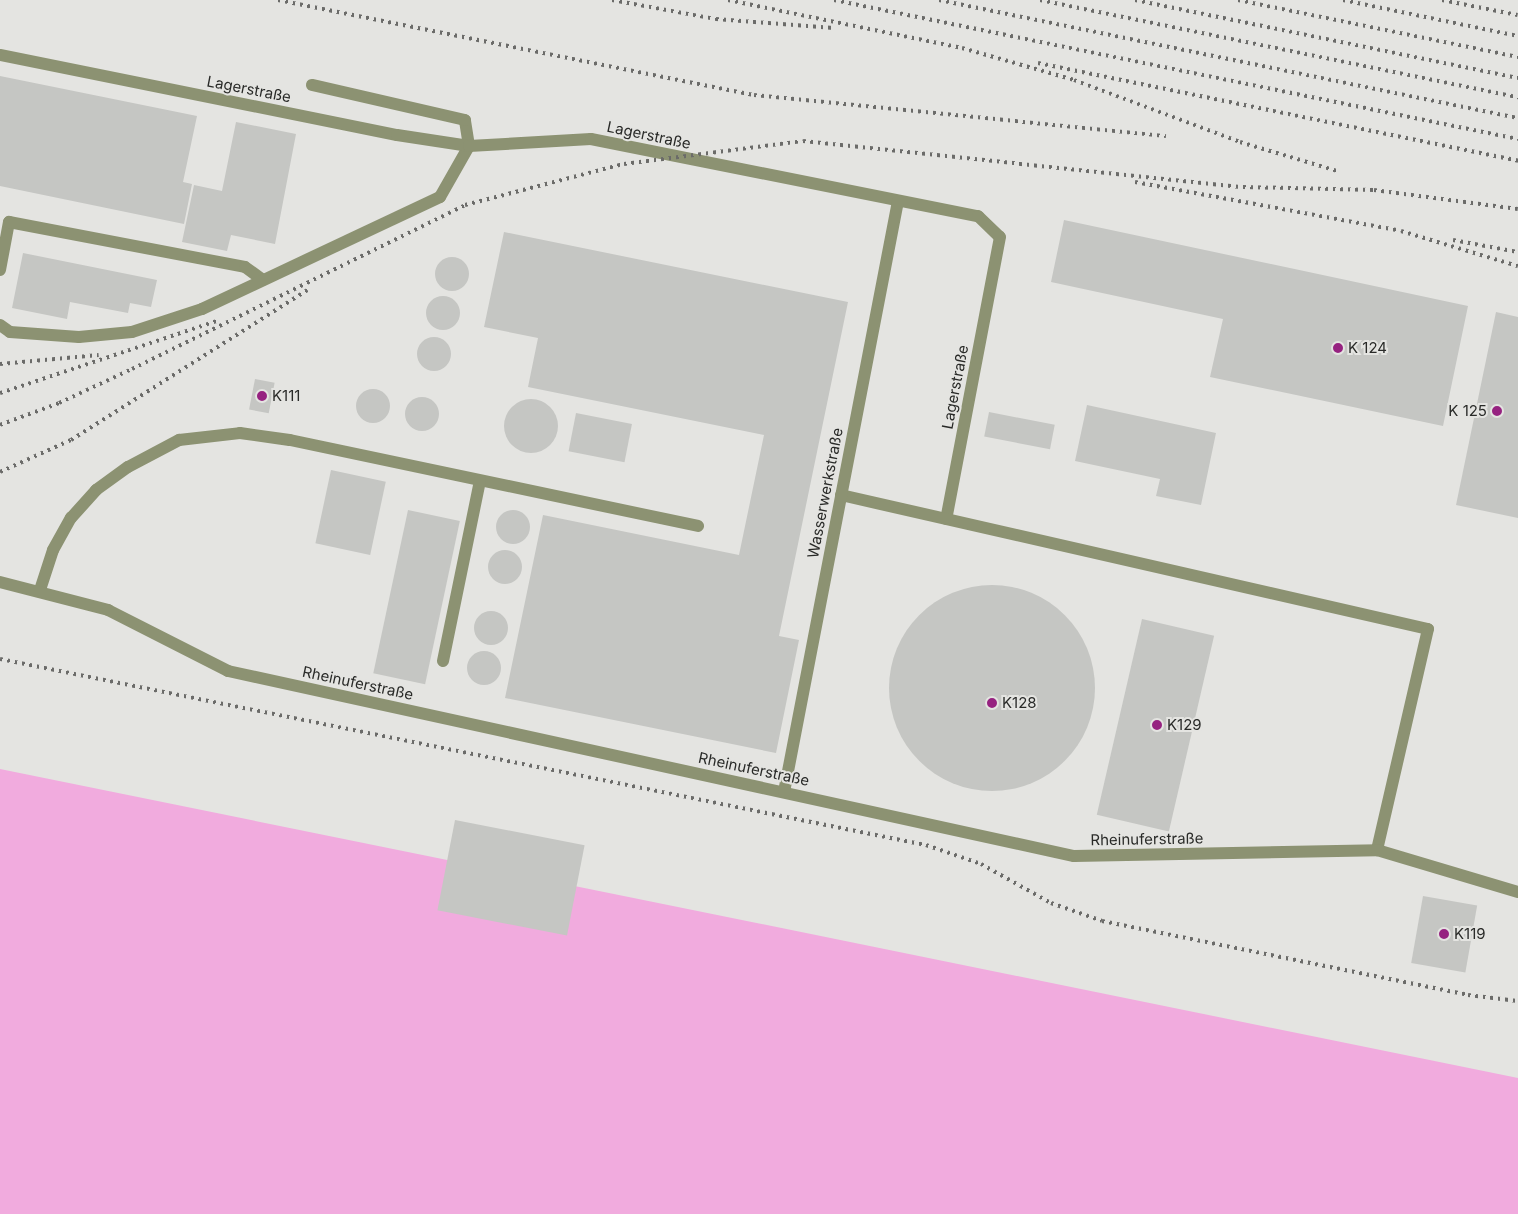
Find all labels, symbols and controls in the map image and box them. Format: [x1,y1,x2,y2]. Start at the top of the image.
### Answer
street label: Lagerstraße [205,72,293,106]
street label: Lagerstraße [605,117,693,153]
place label: K 124 [1348,339,1387,357]
marker: K 124 [1332,342,1344,354]
street label: Lagerstraße [938,343,972,431]
place label: K111 [272,387,300,405]
marker: K111 [256,390,268,402]
place label: K 125 [1448,402,1487,420]
marker: K 125 [1491,405,1503,417]
street label: Wasserwerkstraße [804,426,846,560]
street label: Rheinuferstraße [301,662,415,704]
place label: K128 [1002,694,1037,712]
marker: K128 [986,697,998,709]
place label: K129 [1167,716,1202,734]
marker: K129 [1151,719,1163,731]
street label: Rheinuferstraße [697,748,811,790]
street label: Rheinuferstraße [1090,829,1204,849]
place label: K119 [1454,925,1486,943]
marker: K119 [1438,928,1450,940]

